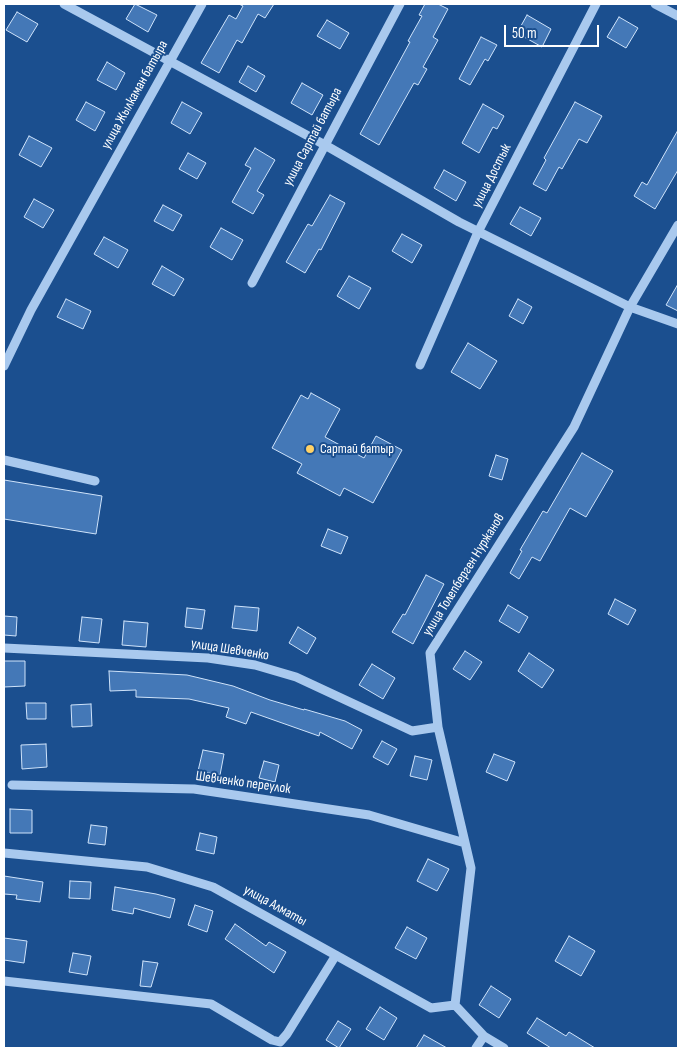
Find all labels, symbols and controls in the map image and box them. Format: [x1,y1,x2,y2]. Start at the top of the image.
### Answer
scale bar [507,15,602,47]
text: 50 m [512,24,537,43]
street label: улица Жылкаман батыра [98,38,172,152]
street label: улица Сартай батыра [280,85,346,189]
street label: улица Достык [469,141,515,211]
place label: Сартай батыр [320,441,394,457]
marker: Сартай батыр [304,443,316,455]
street label: улица Толепберген Нуржанов [419,511,509,639]
street label: улица Шевченко [190,636,270,664]
street label: Шевченко переулок [194,768,292,798]
street label: улица Алматы [240,882,310,930]

